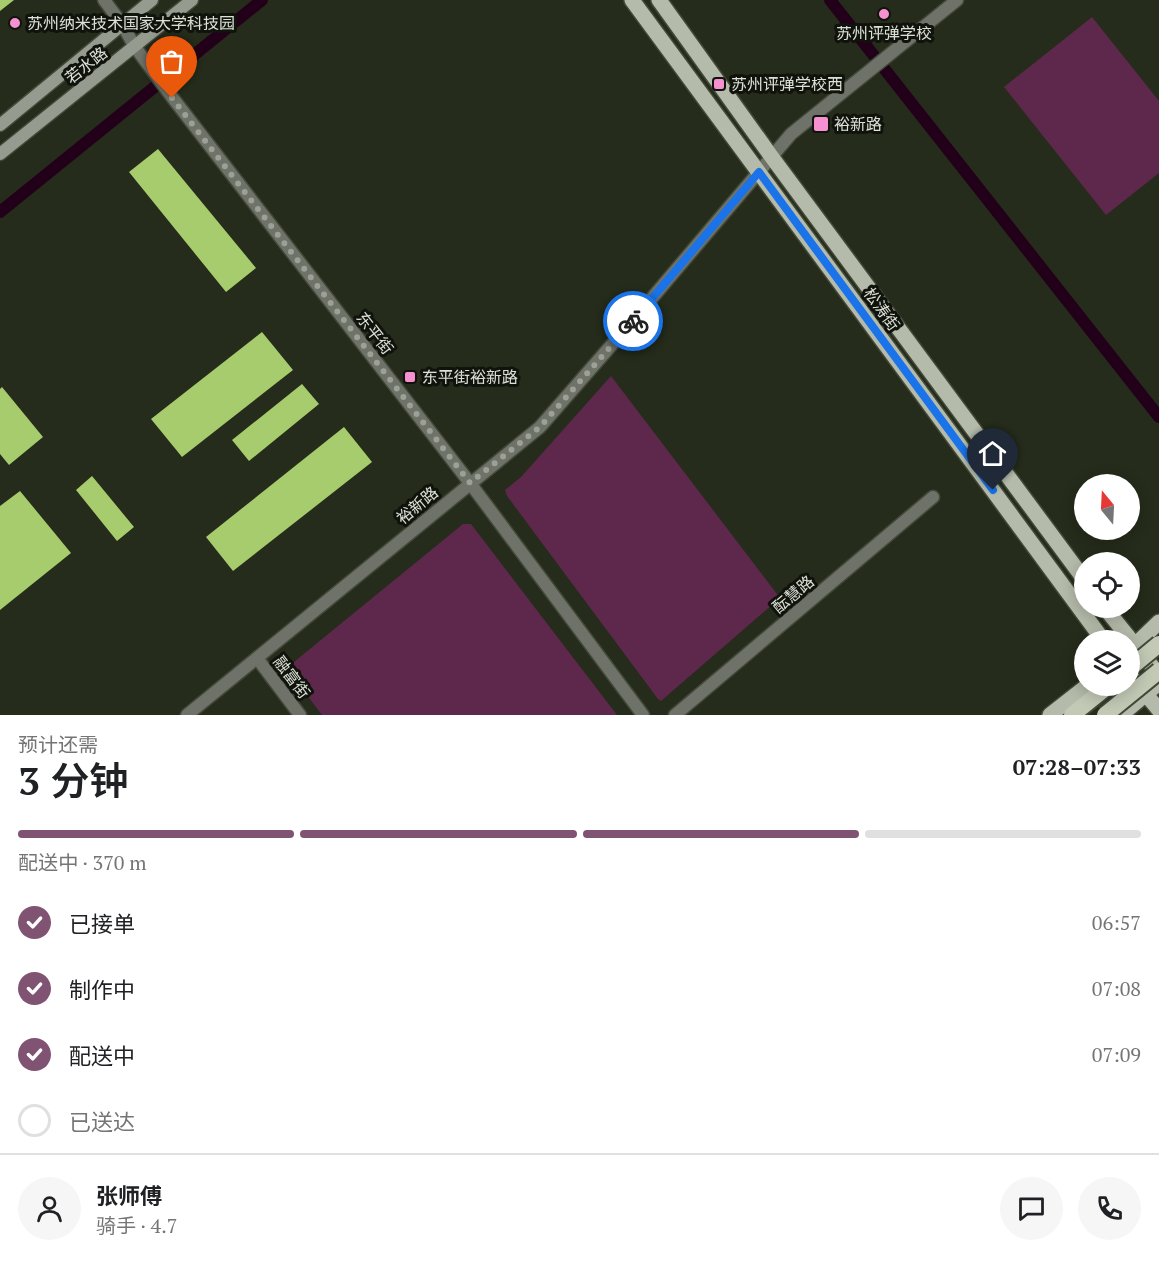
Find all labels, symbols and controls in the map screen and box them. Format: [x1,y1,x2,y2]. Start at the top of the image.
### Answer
marker: 苏州评弹学校 [877,7,891,21]
place label: 苏州纳米技术国家大学科技园 [27,12,235,34]
marker: 苏州纳米技术国家大学科技园 [8,16,22,30]
place label: 苏州评弹学校 [836,22,932,44]
pin [146,36,197,98]
street label: 若水路 [60,42,112,88]
icon: bag [155,45,188,78]
place label: 苏州评弹学校西 [731,73,843,95]
marker: 苏州评弹学校西 [712,77,726,91]
place label: 裕新路 [834,113,882,135]
marker: 裕新路 [812,115,830,133]
street label: 松涛街 [859,283,905,335]
courier [603,291,663,351]
icon: bike [617,305,650,338]
street label: 东平街 [352,307,398,359]
place label: 东平街裕新路 [422,366,518,388]
marker: 东平街裕新路 [403,370,417,384]
pin [967,428,1018,490]
icon: home [976,437,1009,470]
north arrow [1074,474,1140,540]
map controls [1074,474,1140,696]
street label: 裕新路 [392,481,442,529]
button: locate [1074,552,1140,618]
street label: 酝慧路 [768,570,818,618]
button: layers [1074,630,1140,696]
street label: 融富街 [269,651,315,703]
text: 预计还需 [18,731,98,758]
text: 07:28–07:33 [1013,752,1141,781]
text: 3 分钟 [18,754,129,806]
text: 配送中 · 370 m [18,849,147,876]
icon: check [18,906,51,939]
text: 已接单 [69,909,135,938]
text: 06:57 [1092,909,1141,936]
icon: check [18,972,51,1005]
text: 制作中 [69,975,135,1004]
text: 07:08 [1092,975,1141,1002]
icon: check [18,1038,51,1071]
text: 配送中 [69,1041,135,1070]
text: 07:09 [1092,1041,1141,1068]
text: 已送达 [69,1107,135,1136]
button: person [18,1177,81,1240]
button: chat [1000,1177,1063,1240]
button: phone [1078,1177,1141,1240]
text: 张师傅 [96,1181,162,1210]
text: 骑手 · 4.7 [96,1212,177,1239]

